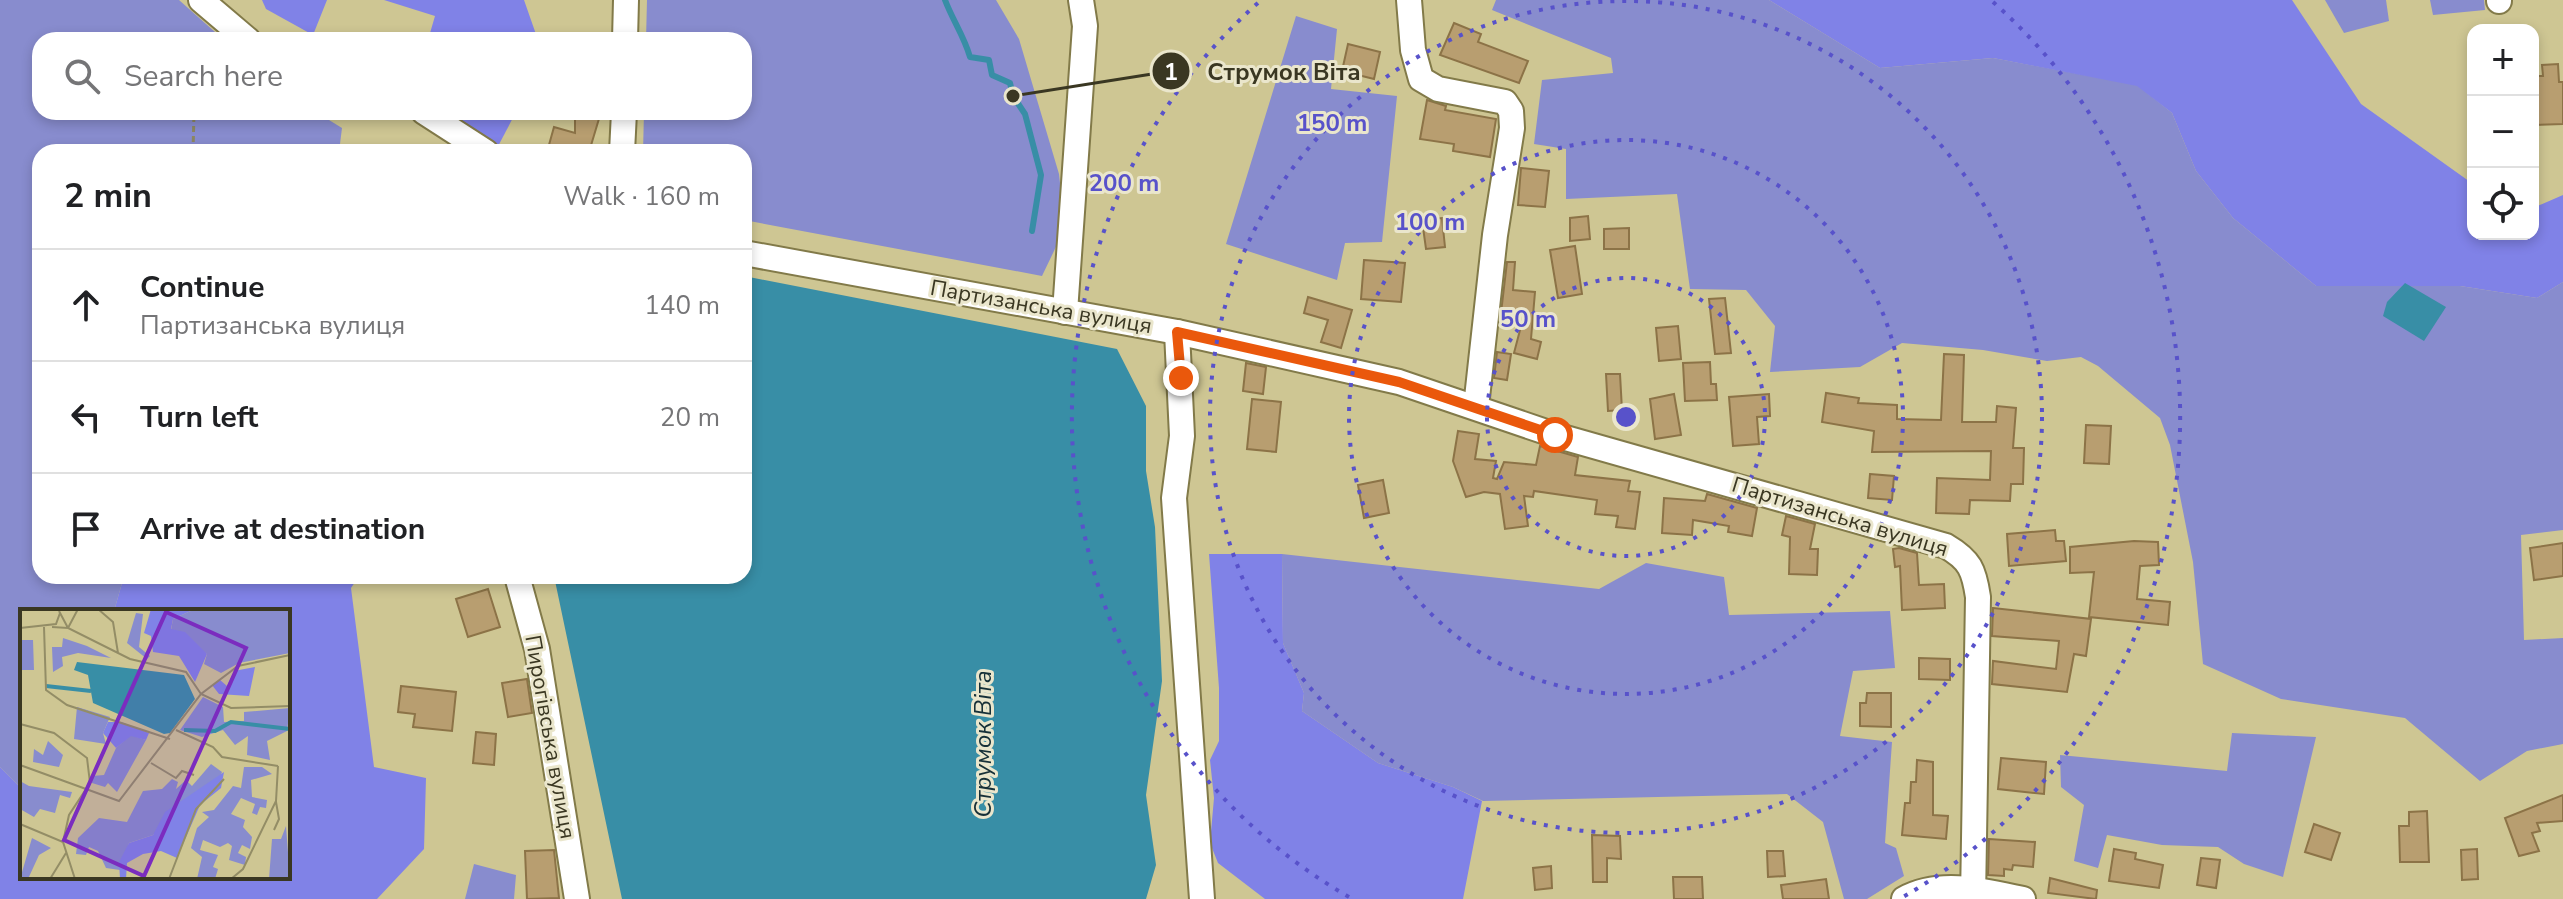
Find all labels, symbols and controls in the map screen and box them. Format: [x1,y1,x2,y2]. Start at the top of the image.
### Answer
map controls [2467,24,2539,240]
button: + [2467,24,2539,96]
search box [32,32,752,120]
callout: Струмок Віта [1151,47,1377,95]
icon: search [60,54,104,98]
text: Search here [124,56,283,97]
text: 1 [1164,56,1178,88]
text: Струмок Віта [1207,56,1361,88]
button: − [2467,96,2539,168]
text: 150 m [1297,107,1367,139]
text: 200 m [1089,167,1159,199]
button: locate [2467,168,2539,240]
text: 2 min [64,173,152,219]
text: Walk · 160 m [563,179,720,214]
text: 100 m [1395,206,1465,238]
text: Continue [140,267,265,308]
street label: Партизанська вулиця [928,273,1154,341]
icon: ahead [64,283,108,327]
text: 140 m [644,288,720,323]
text: 50 m [1500,303,1556,335]
text: Партизанська вулиця [140,308,405,343]
route end [1163,360,1199,396]
icon: left [64,395,108,439]
text: Turn left [140,397,258,438]
text: 20 m [660,400,720,435]
centre of rings [1612,403,1640,431]
route start [1537,417,1573,453]
street label: Партизанська вулиця [1728,470,1952,564]
icon: arrive [64,507,108,551]
text: Arrive at destination [140,509,425,550]
inset map [20,609,290,879]
street label: Пирогівська вулиця [517,633,583,841]
water label: Струмок Віта [967,670,999,818]

